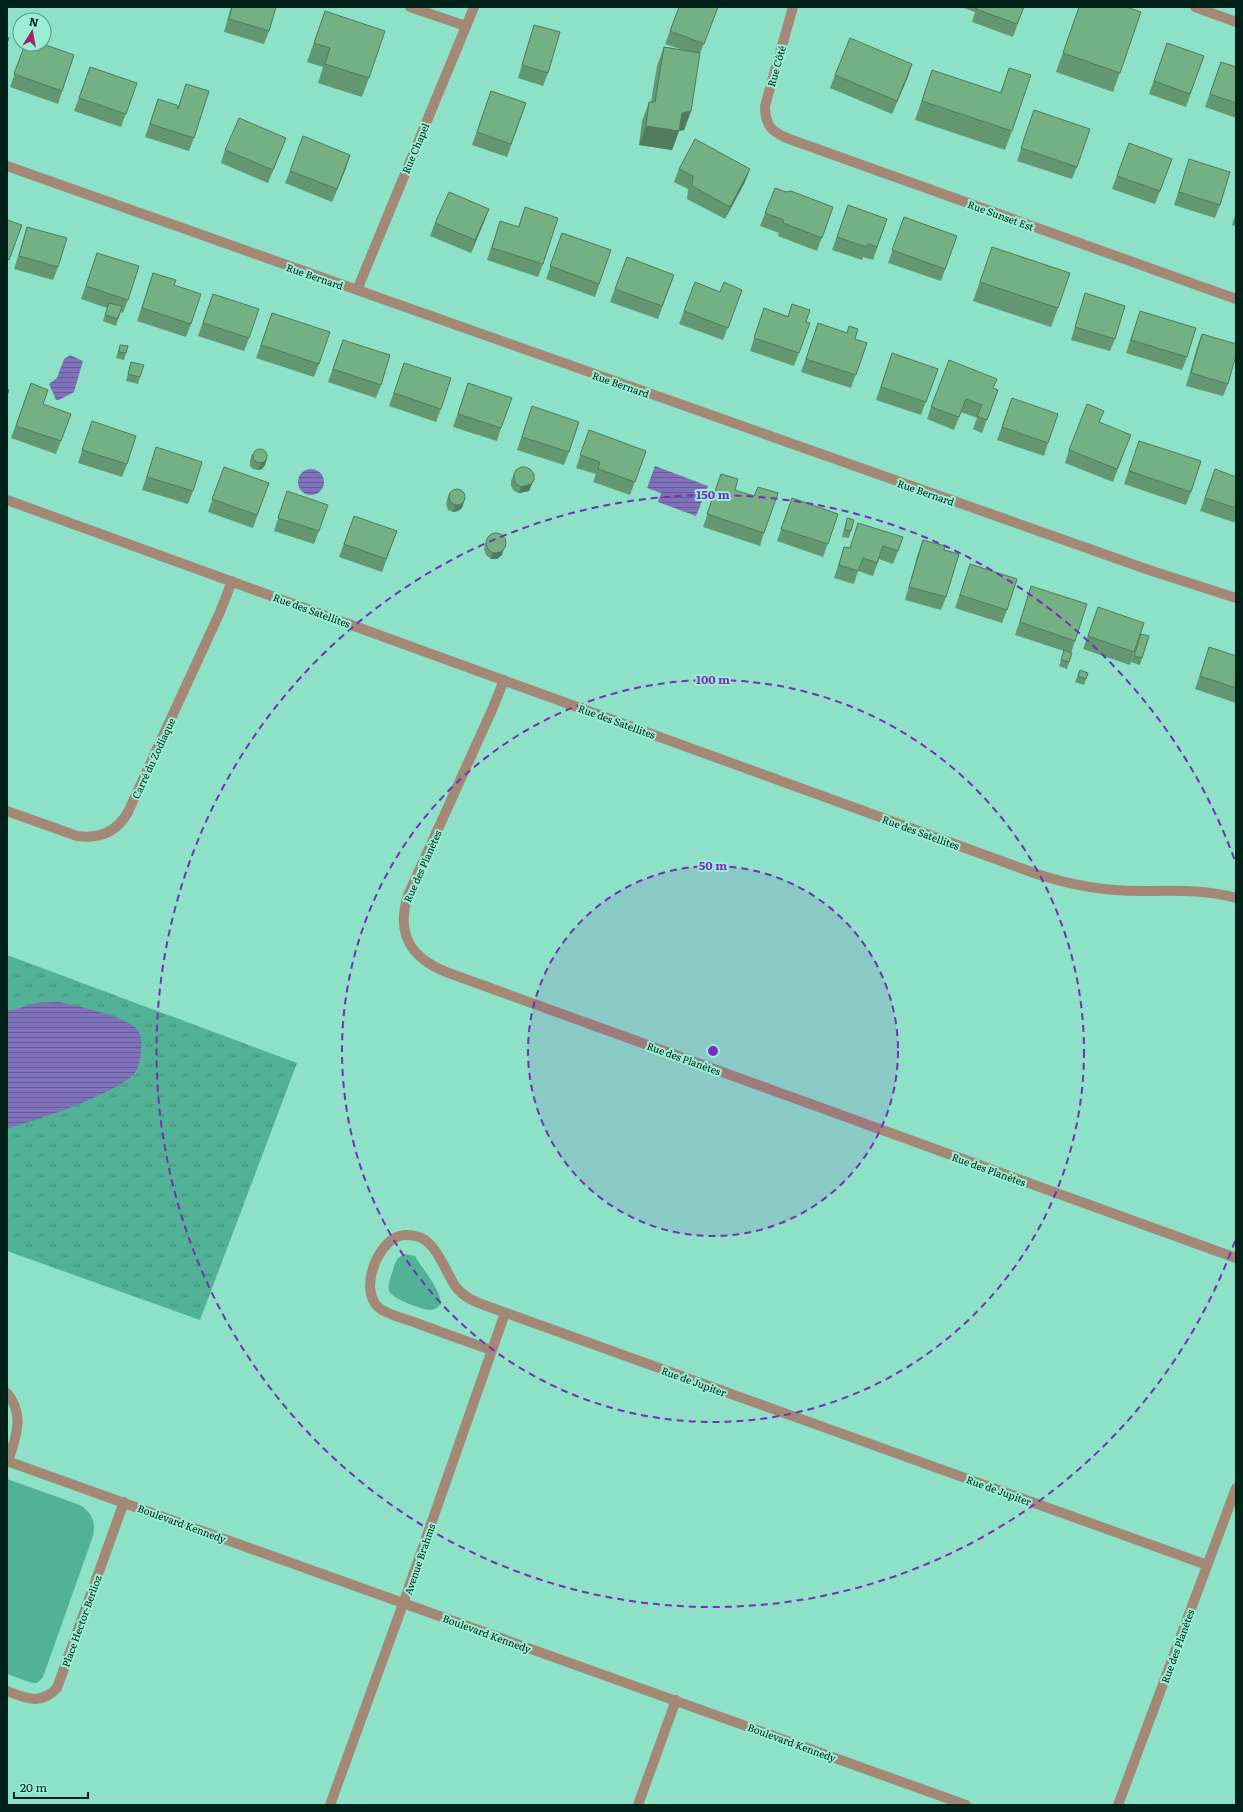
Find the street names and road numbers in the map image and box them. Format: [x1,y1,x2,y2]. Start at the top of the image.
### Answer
street label: Rue Côté [763,44,789,88]
street label: Rue Chapel [398,120,433,176]
street label: Rue Sunset Est [966,196,1036,234]
street label: Rue Bernard [284,259,346,293]
street label: Rue Bernard [590,367,652,401]
street label: Rue Bernard [895,475,957,509]
street label: Rue des Satellites [271,589,353,631]
street label: Rue des Satellites [576,700,658,742]
street label: Carré du Zodiaque [128,715,178,801]
street label: Rue des Satellites [880,811,962,853]
street label: Rue des Planètes [399,827,445,905]
street label: Rue des Planètes [645,1038,724,1079]
street label: Rue des Planètes [950,1149,1029,1190]
street label: Rue de Jupiter [659,1362,729,1400]
street label: Rue de Jupiter [964,1471,1034,1509]
street label: Boulevard Kennedy [136,1500,229,1546]
street label: Avenue Brahms [400,1521,438,1597]
street label: Place Hector-Berlioz [57,1573,105,1669]
street label: Rue des Planètes [1157,1606,1198,1685]
street label: Boulevard Kennedy [441,1610,534,1656]
street label: Boulevard Kennedy [746,1719,839,1765]

